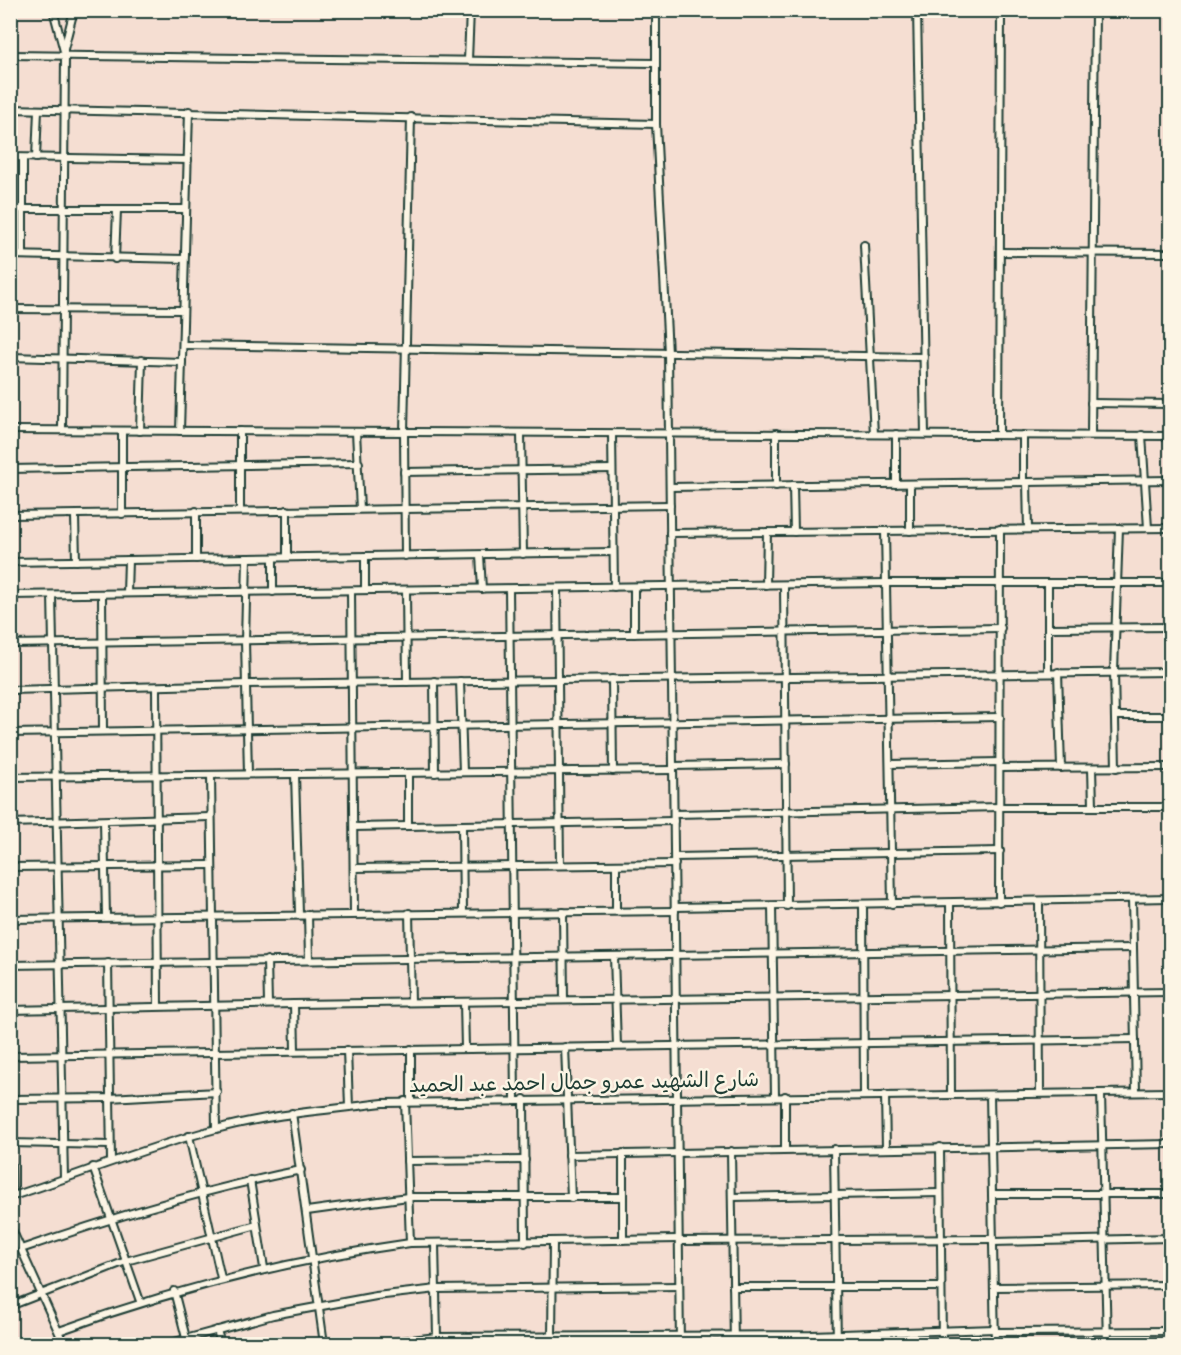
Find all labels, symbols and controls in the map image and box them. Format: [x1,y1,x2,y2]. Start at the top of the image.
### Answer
street label: شارع الشهيد عمرو جمال احمد عبد الحميد [409,1066,759,1100]

